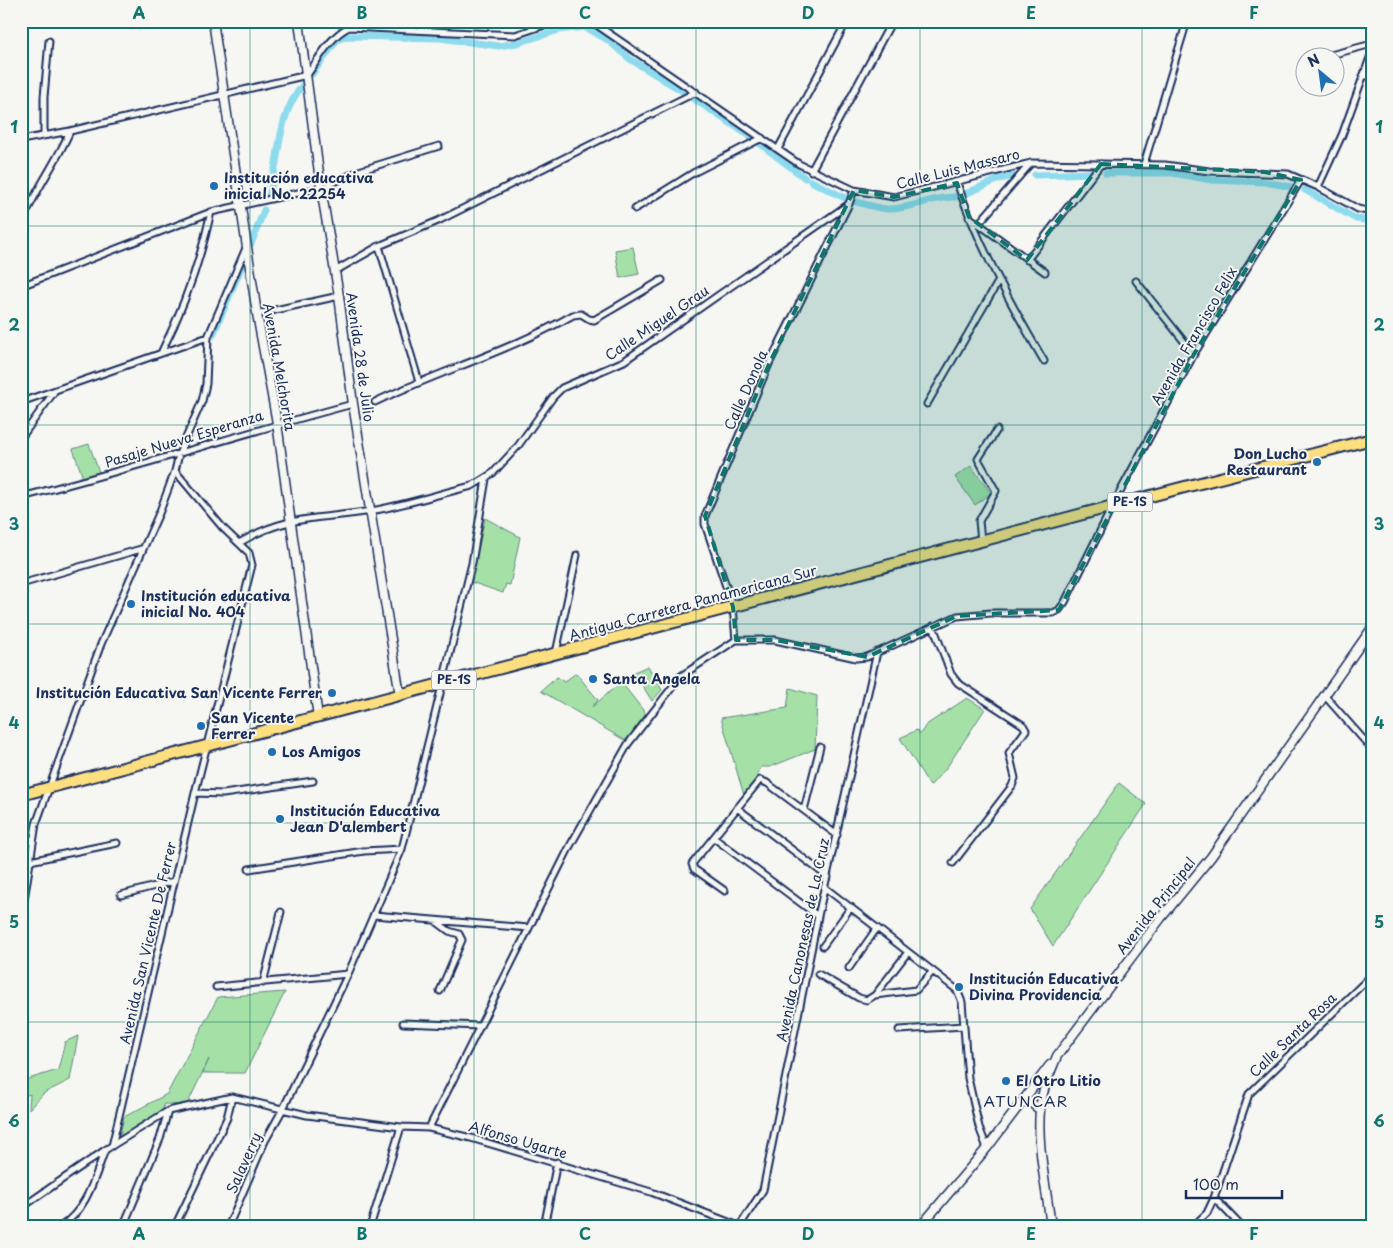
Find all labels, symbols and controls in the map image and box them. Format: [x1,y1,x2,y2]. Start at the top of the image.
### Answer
text: A [133,0,146,24]
text: B [357,0,368,24]
text: C [579,0,591,24]
text: D [802,0,814,24]
text: E [1026,0,1036,24]
text: F [1249,0,1259,24]
north arrow [1296,48,1346,98]
text: N [1304,48,1323,72]
text: 1 [10,114,18,138]
text: 1 [1375,114,1383,138]
street label: Calle Luis Massaro [894,143,1022,194]
place label: Institución educativa inicial No. 22254 [224,167,374,204]
marker: Institución educativa inicial No. 22254 [208,180,220,192]
street label: Avenida Francisco Felix [1145,263,1242,409]
street label: Calle Miguel Grau [600,280,713,365]
street label: Avenida 28 de Julio [341,291,380,423]
street label: Avenida Melchorita [258,301,301,433]
text: 2 [8,312,20,336]
text: 2 [1373,312,1385,336]
street label: Calle Donola [718,346,773,433]
street label: Pasaje Nueva Esperanza [102,404,266,473]
place label: Don Lucho Restaurant [1227,443,1307,480]
marker: Don Lucho Restaurant [1311,456,1323,468]
road number: PE-1S [1108,492,1152,512]
text: 3 [9,511,19,535]
text: 3 [1374,511,1384,535]
street label: Antigua Carretera Panamericana Sur [567,559,820,646]
place label: Institución educativa inicial No. 404 [141,585,291,622]
marker: Institución educativa inicial No. 404 [125,598,137,610]
place label: Santa Angela [603,668,701,689]
road number: PE-1S [432,670,476,690]
marker: Santa Angela [587,673,599,685]
place label: Institución Educativa San Vicente Ferrer [36,682,323,703]
marker: Institución Educativa San Vicente Ferrer [326,687,338,699]
place label: San Vicente Ferrer [211,707,295,744]
text: 4 [9,710,20,734]
text: 4 [1374,710,1385,734]
marker: San Vicente Ferrer [195,720,207,732]
place label: Los Amigos [282,741,361,762]
marker: Los Amigos [266,746,278,758]
place label: Institución Educativa Jean D'alembert [290,800,441,837]
marker: Institución Educativa Jean D'alembert [274,813,286,825]
street label: Avenida Canonesas de La Cruz [771,836,834,1044]
street label: Avenida San Vicente De Ferrer [114,839,181,1046]
street label: Avenida Principal [1111,853,1200,959]
text: 5 [9,909,19,933]
text: 5 [1374,909,1384,933]
place label: Institución Educativa Divina Providencia [969,968,1120,1005]
marker: Institución Educativa Divina Providencia [953,981,965,993]
street label: Calle Santa Rosa [1244,987,1341,1082]
place label: El Otro Litio [1016,1070,1101,1091]
marker: El Otro Litio [1000,1075,1012,1087]
district label: ATUNCAR [984,1089,1068,1112]
text: 6 [8,1108,20,1132]
text: 6 [1373,1108,1385,1132]
street label: Alfonso Ugarte [466,1115,570,1164]
street label: Salaverry [221,1129,266,1197]
scale bar [1186,1168,1282,1200]
text: 100 m [1193,1172,1239,1195]
text: A [133,1221,146,1245]
text: B [357,1221,368,1245]
text: C [579,1221,591,1245]
text: D [802,1221,814,1245]
text: E [1026,1221,1036,1245]
text: F [1249,1221,1259,1245]

